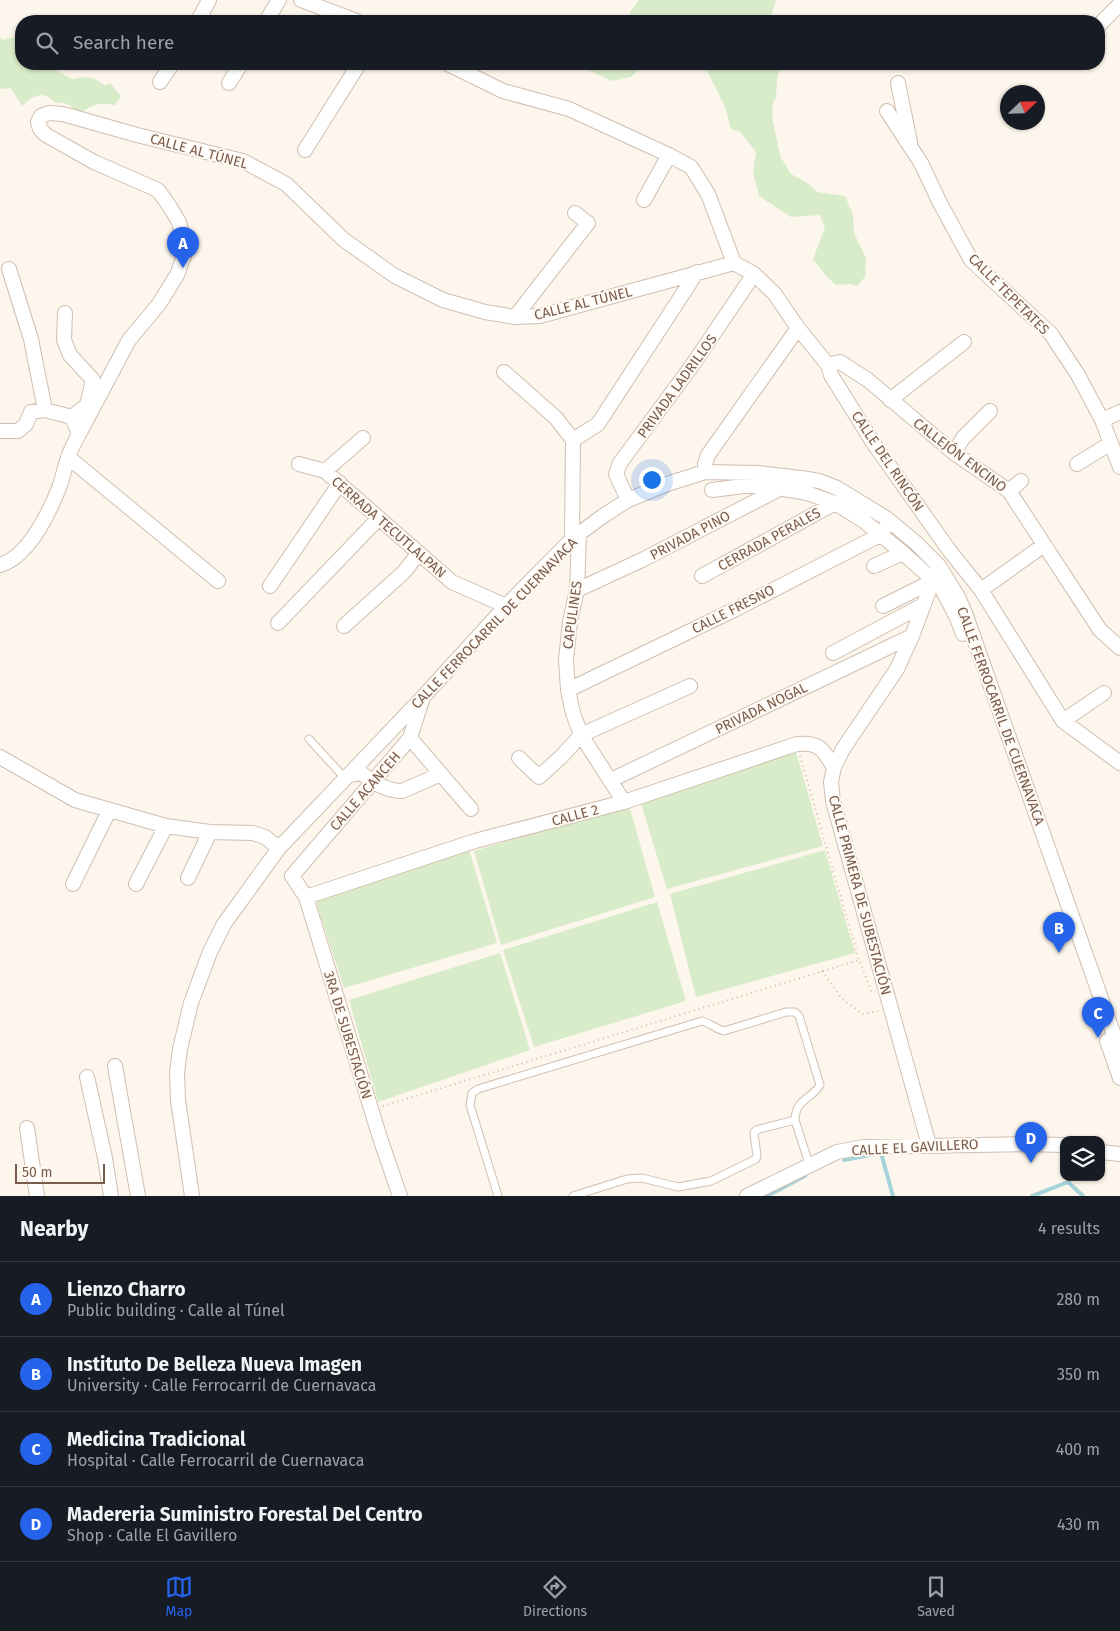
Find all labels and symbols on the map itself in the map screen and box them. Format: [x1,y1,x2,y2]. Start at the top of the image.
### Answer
north arrow [1000,85,1045,130]
street label: CALLE AL TÚNEL [148,129,250,173]
pin: A [167,227,199,268]
street label: CALLE TEPETATES [965,250,1053,339]
street label: CALLE AL TÚNEL [532,282,634,324]
street label: PRIVADA LADRILLOS [634,331,721,442]
street label: CALLE DEL RINCÓN [848,407,928,515]
street label: CALLEJÓN ENCINO [910,414,1010,496]
your location [639,467,665,493]
street label: CERRADA TECUTLALPAN [328,473,450,582]
street label: CERRADA PERALES [715,504,824,575]
street label: PRIVADA PINO [647,507,733,564]
street label: CALLE FERROCARRIL DE CUERNAVACA [408,534,581,712]
street label: CAPULINES [559,579,586,650]
street label: CALLE FRESNO [689,581,777,638]
street label: CALLE FERROCARRIL DE CUERNAVACA [953,605,1048,828]
street label: PRIVADA NOGAL [713,679,810,738]
street label: CALLE ACANCEH [326,748,404,834]
street label: CALLE PRIMERA DE SUBESTACIÓN [825,793,895,997]
street label: CALLE 2 [550,801,601,830]
pin: B [1043,912,1075,953]
street label: 3RA DE SUBESTACIÓN [320,969,376,1101]
pin: C [1082,997,1114,1038]
pin: D [1015,1122,1047,1163]
street label: CALLE EL GAVILLERO [851,1136,979,1159]
scale bar [15,1161,105,1184]

